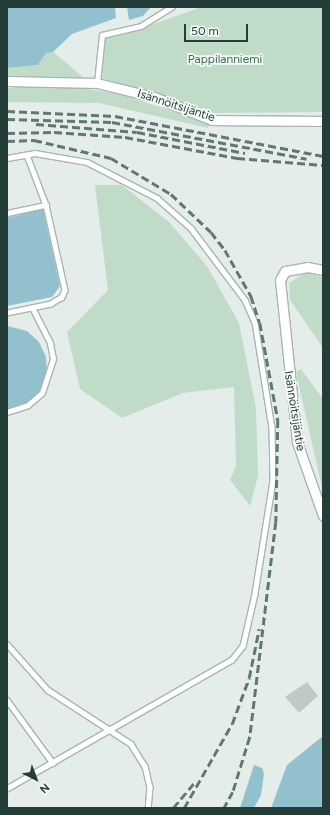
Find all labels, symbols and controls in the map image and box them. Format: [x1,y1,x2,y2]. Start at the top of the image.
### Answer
scale bar [186,16,250,42]
text: 50 m [191,24,219,38]
park label: Pappilanniemi [188,53,262,67]
street label: Isännöitsijäntie [135,87,217,125]
street label: Isännöitsijäntie [281,370,307,452]
north arrow [16,759,56,799]
text: N [37,781,52,796]

